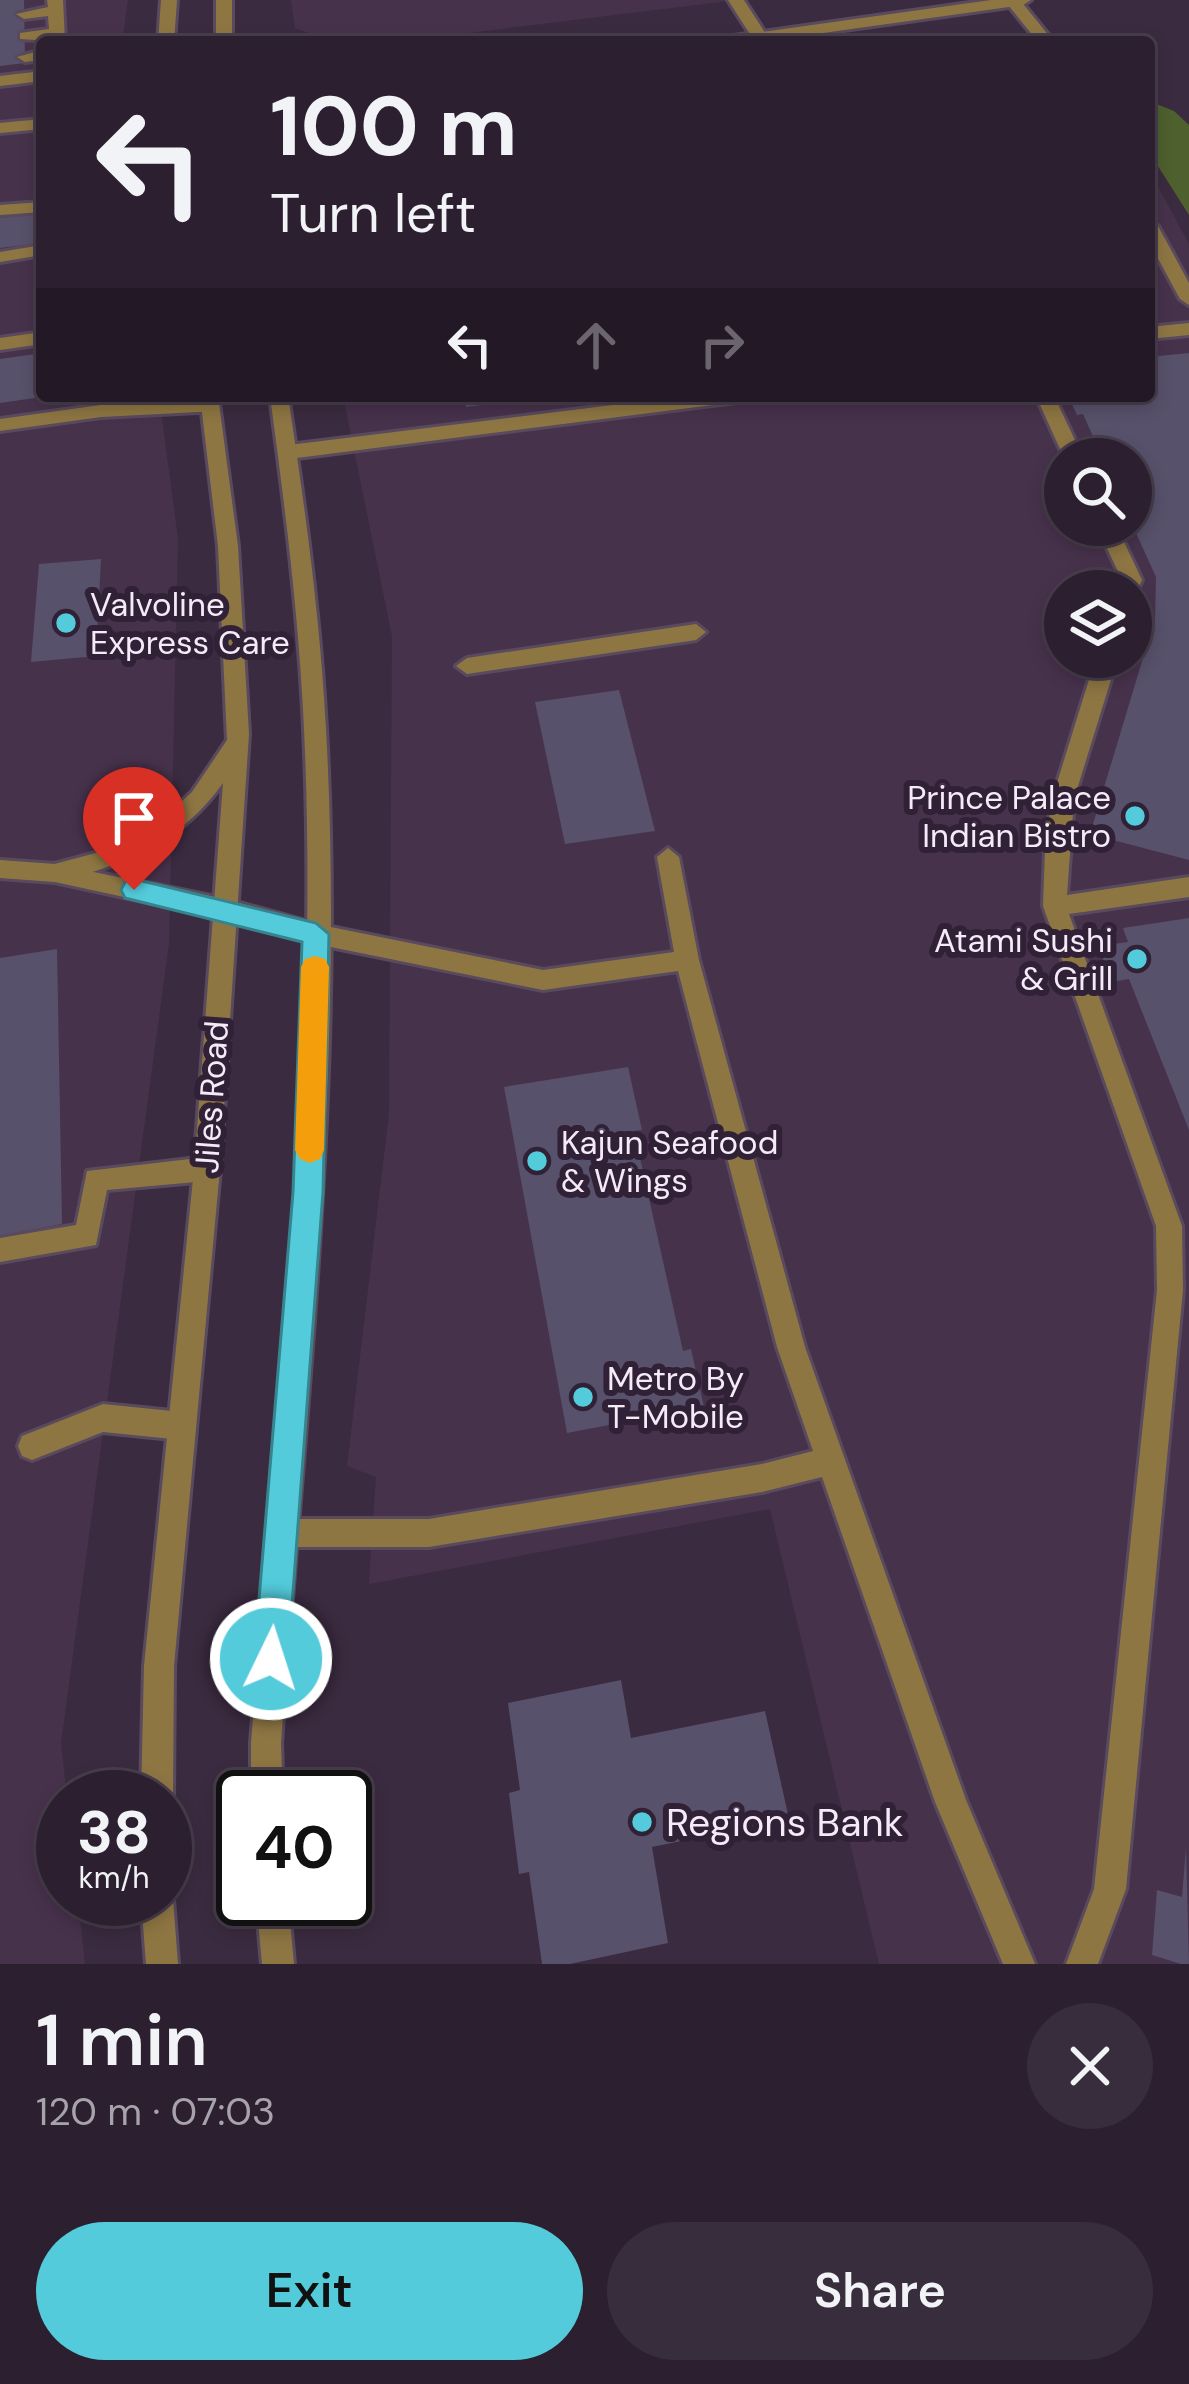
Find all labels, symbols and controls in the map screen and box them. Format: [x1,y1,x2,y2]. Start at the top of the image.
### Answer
text: 100 m [270,72,518,181]
icon: left [72,84,228,240]
text: Turn left [270,178,476,249]
icon: left [437,312,503,378]
icon: ahead [563,312,629,378]
icon: right [689,312,755,378]
map controls [1044,438,1152,678]
button: search [1044,438,1152,546]
button: layers [1044,570,1152,678]
place label: Valvoline Express Care [90,583,290,664]
marker: Valvoline Express Care [53,610,79,636]
pin [83,767,185,890]
place label: Prince Palace Indian Bistro [907,776,1111,857]
icon: arrive [101,785,167,851]
marker: Prince Palace Indian Bistro [1122,803,1148,829]
place label: Atami Sushi & Grill [934,919,1113,1000]
marker: Atami Sushi & Grill [1124,946,1150,972]
street label: Jiles Road [185,1019,238,1175]
place label: Kajun Seafood & Wings [561,1121,778,1202]
marker: Kajun Seafood & Wings [524,1148,550,1174]
place label: Metro By T-Mobile [607,1357,744,1438]
marker: Metro By T-Mobile [570,1384,596,1410]
position arrow [208,1596,334,1722]
speed limit sign: 40 [216,1770,372,1926]
text: 38 [77,1793,151,1872]
place label: Regions Bank [666,1797,903,1848]
marker: Regions Bank [629,1809,655,1835]
text: km/h [79,1858,149,1897]
text: 1 min [36,1994,208,2087]
button: close [1027,2003,1153,2129]
text: 120 m · 07:03 [36,2086,275,2137]
button: Exit [36,2222,583,2360]
button: Share [607,2222,1153,2360]

